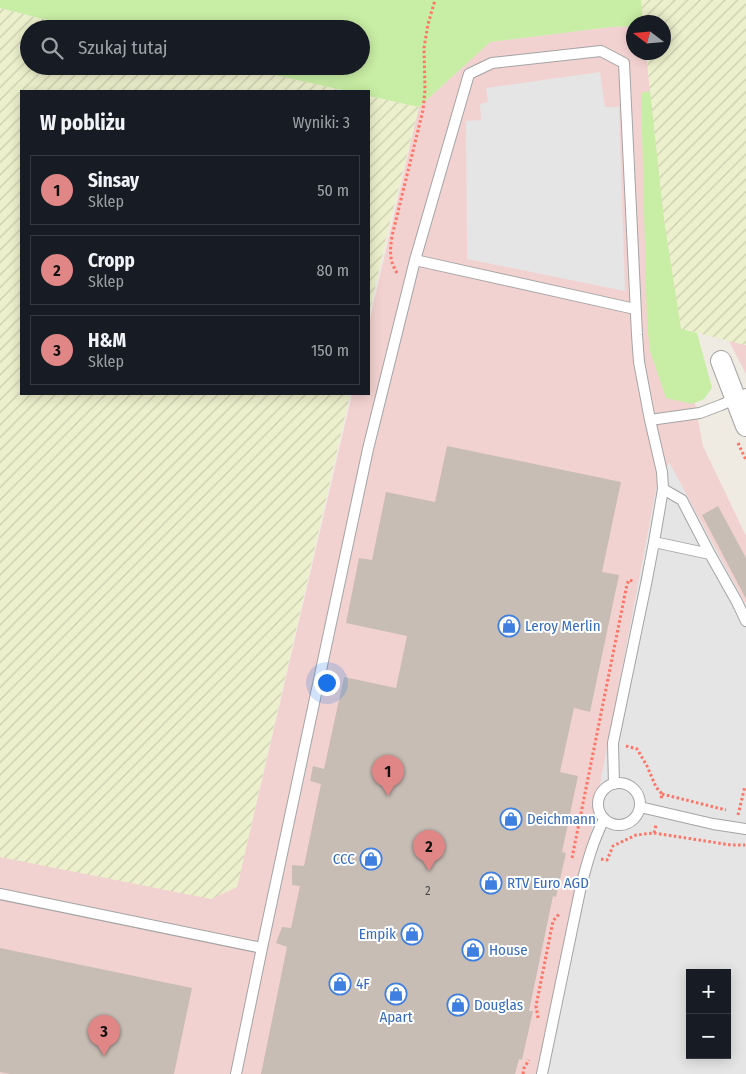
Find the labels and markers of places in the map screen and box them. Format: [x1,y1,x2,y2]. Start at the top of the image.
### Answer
shop icon: Leroy Merlin [497,614,521,638]
place label: Leroy Merlin [525,617,601,635]
pin: 1 [372,755,404,796]
shop icon: Deichmann [499,807,523,831]
place label: Deichmann [527,810,596,828]
pin: 2 [413,830,445,871]
shop icon: CCC [359,847,383,871]
place label: CCC [333,850,355,868]
shop icon: RTV Euro AGD [479,871,503,895]
place label: RTV Euro AGD [507,874,589,892]
shop icon: Empik [400,922,424,946]
place label: Empik [359,925,396,943]
shop icon: House [461,938,485,962]
place label: House [489,941,528,959]
shop icon: 4F [328,972,352,996]
place label: 4F [356,975,370,993]
shop icon: Apart [384,982,408,1006]
shop icon: Douglas [446,993,470,1017]
place label: Douglas [474,996,523,1014]
place label: Apart [379,1008,413,1026]
pin: 3 [88,1015,120,1056]

